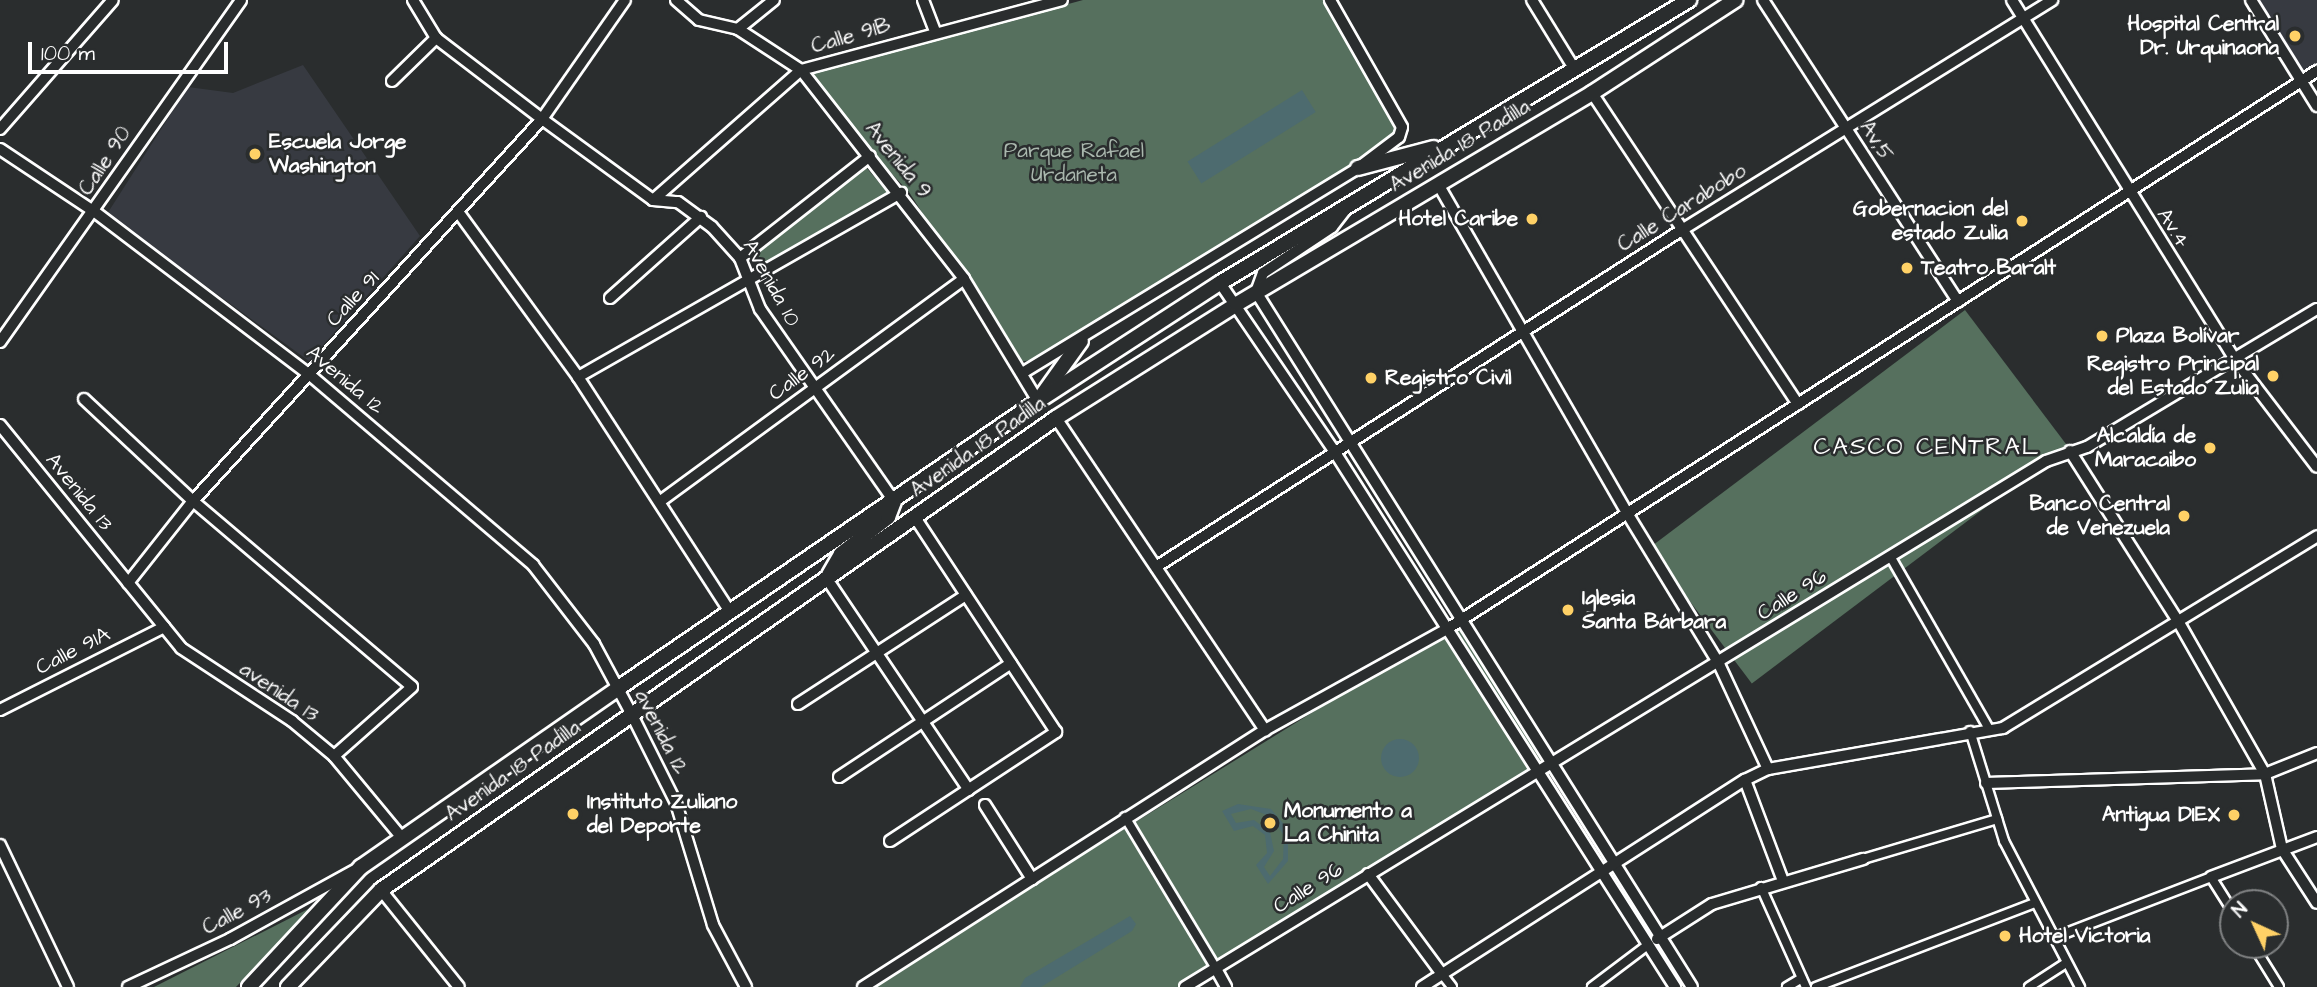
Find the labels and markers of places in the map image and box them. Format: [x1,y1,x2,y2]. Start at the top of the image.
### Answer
place label: Hospital Central Dr. Urquinaona [2127,11,2279,61]
marker: Hospital Central Dr. Urquinaona [2285,26,2305,46]
place label: Escuela Jorge Washington [269,129,406,179]
marker: Escuela Jorge Washington [247,146,263,162]
place label: Gobernacion del estado Zulia [1853,196,2008,246]
place label: Hotel Caribe [1398,206,1518,232]
marker: Hotel Caribe [1524,211,1540,227]
marker: Gobernacion del estado Zulia [2014,213,2030,229]
place label: Teatro Baralt [1921,255,2056,281]
marker: Teatro Baralt [1899,260,1915,276]
place label: Plaza Bolívar [2116,323,2239,349]
marker: Plaza Bolívar [2094,328,2110,344]
place label: Registro Principal del Estado Zulia [2087,351,2259,401]
place label: Registro Civil [1385,365,1512,391]
marker: Registro Principal del Estado Zulia [2265,368,2281,384]
marker: Registro Civil [1363,370,1379,386]
place label: Alcaldía de Maracaibo [2095,423,2196,473]
marker: Alcaldía de Maracaibo [2202,440,2218,456]
place label: Banco Central de Venezuela [2030,491,2170,541]
marker: Banco Central de Venezuela [2176,508,2192,524]
place label: Iglesia Santa Bárbara [1582,585,1726,635]
marker: Iglesia Santa Bárbara [1560,602,1576,618]
place label: Instituto Zuliano del Deporte [587,789,737,839]
place label: Monumento a La Chinita [1284,798,1412,848]
place label: Antigua DIEX [2102,802,2220,828]
marker: Instituto Zuliano del Deporte [565,806,581,822]
marker: Antigua DIEX [2226,807,2242,823]
marker: Monumento a La Chinita [1262,815,1278,831]
place label: Hotel Victoria [2019,923,2150,949]
marker: Hotel Victoria [1997,928,2013,944]

